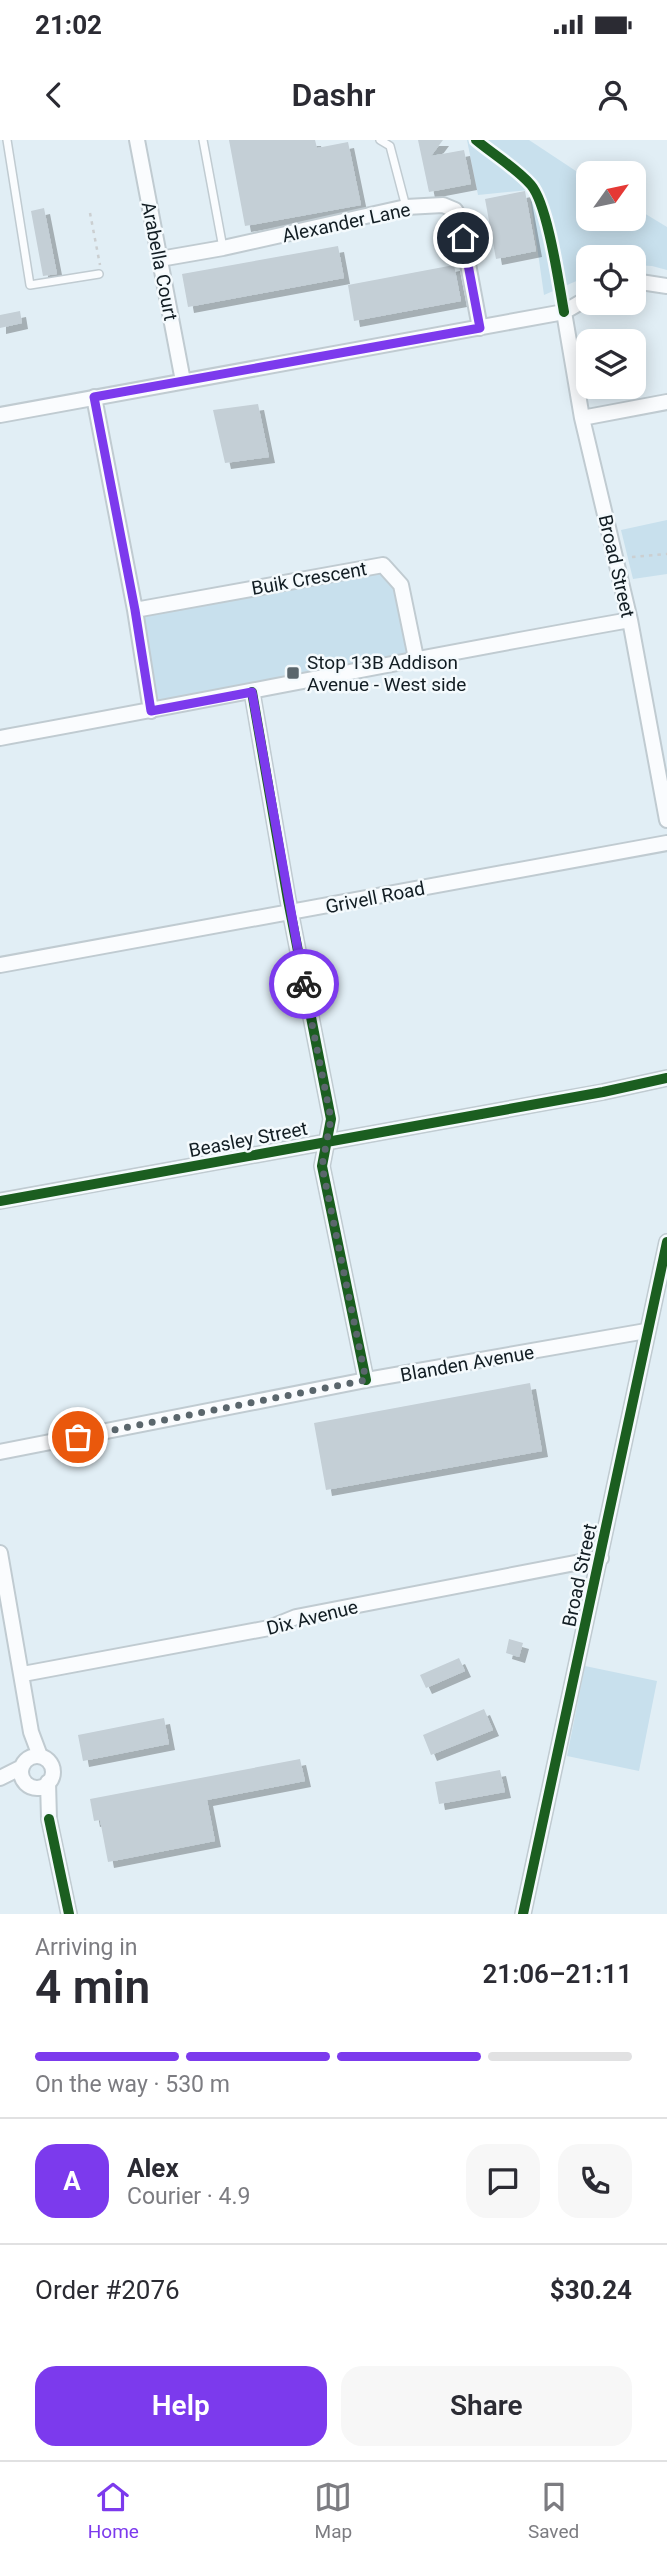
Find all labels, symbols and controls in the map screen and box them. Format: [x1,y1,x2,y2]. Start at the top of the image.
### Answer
text: 21:02 [35,10,102,40]
icon: back [35,76,73,114]
text: Dashr [292,76,375,114]
icon: person [594,76,632,114]
north arrow [576,161,646,231]
map controls [576,161,646,399]
street label: Alexander Lane [280,198,412,247]
street label: Arabella Court [137,200,182,322]
pin [433,208,493,268]
icon: home [444,219,482,257]
button: locate [576,245,646,315]
button: layers [576,329,646,399]
street label: Broad Street [594,512,640,620]
street label: Buik Crescent [250,557,368,600]
place label: Stop 13B Addison Avenue - West side [307,651,466,696]
marker: Stop 13B Addison Avenue - West side [285,665,301,681]
street label: Grivell Road [323,877,427,918]
courier [269,949,339,1019]
icon: bike [285,965,323,1003]
street label: Beasley Street [187,1117,309,1162]
street label: Blanden Avenue [398,1340,536,1387]
pin [48,1407,108,1467]
icon: bag [59,1418,97,1456]
street label: Broad Street [557,1521,602,1629]
street label: Dix Avenue [264,1595,360,1640]
text: Arriving in [35,1934,138,1961]
text: 21:06–21:11 [482,1959,632,1989]
text: 4 min [35,1960,150,2014]
text: On the way · 530 m [35,2071,230,2098]
button: chat [466,2144,540,2218]
button: phone [558,2144,632,2218]
text: Alex [127,2153,179,2183]
text: A [63,2166,81,2196]
text: Courier · 4.9 [127,2183,250,2210]
text: Order #2076 [35,2275,180,2305]
text: $30.24 [550,2275,632,2305]
button: Help [35,2366,327,2446]
button: Share [341,2366,632,2446]
tab: Home [88,2478,139,2543]
tab: Map [314,2478,352,2543]
tab: Saved [528,2478,579,2543]

